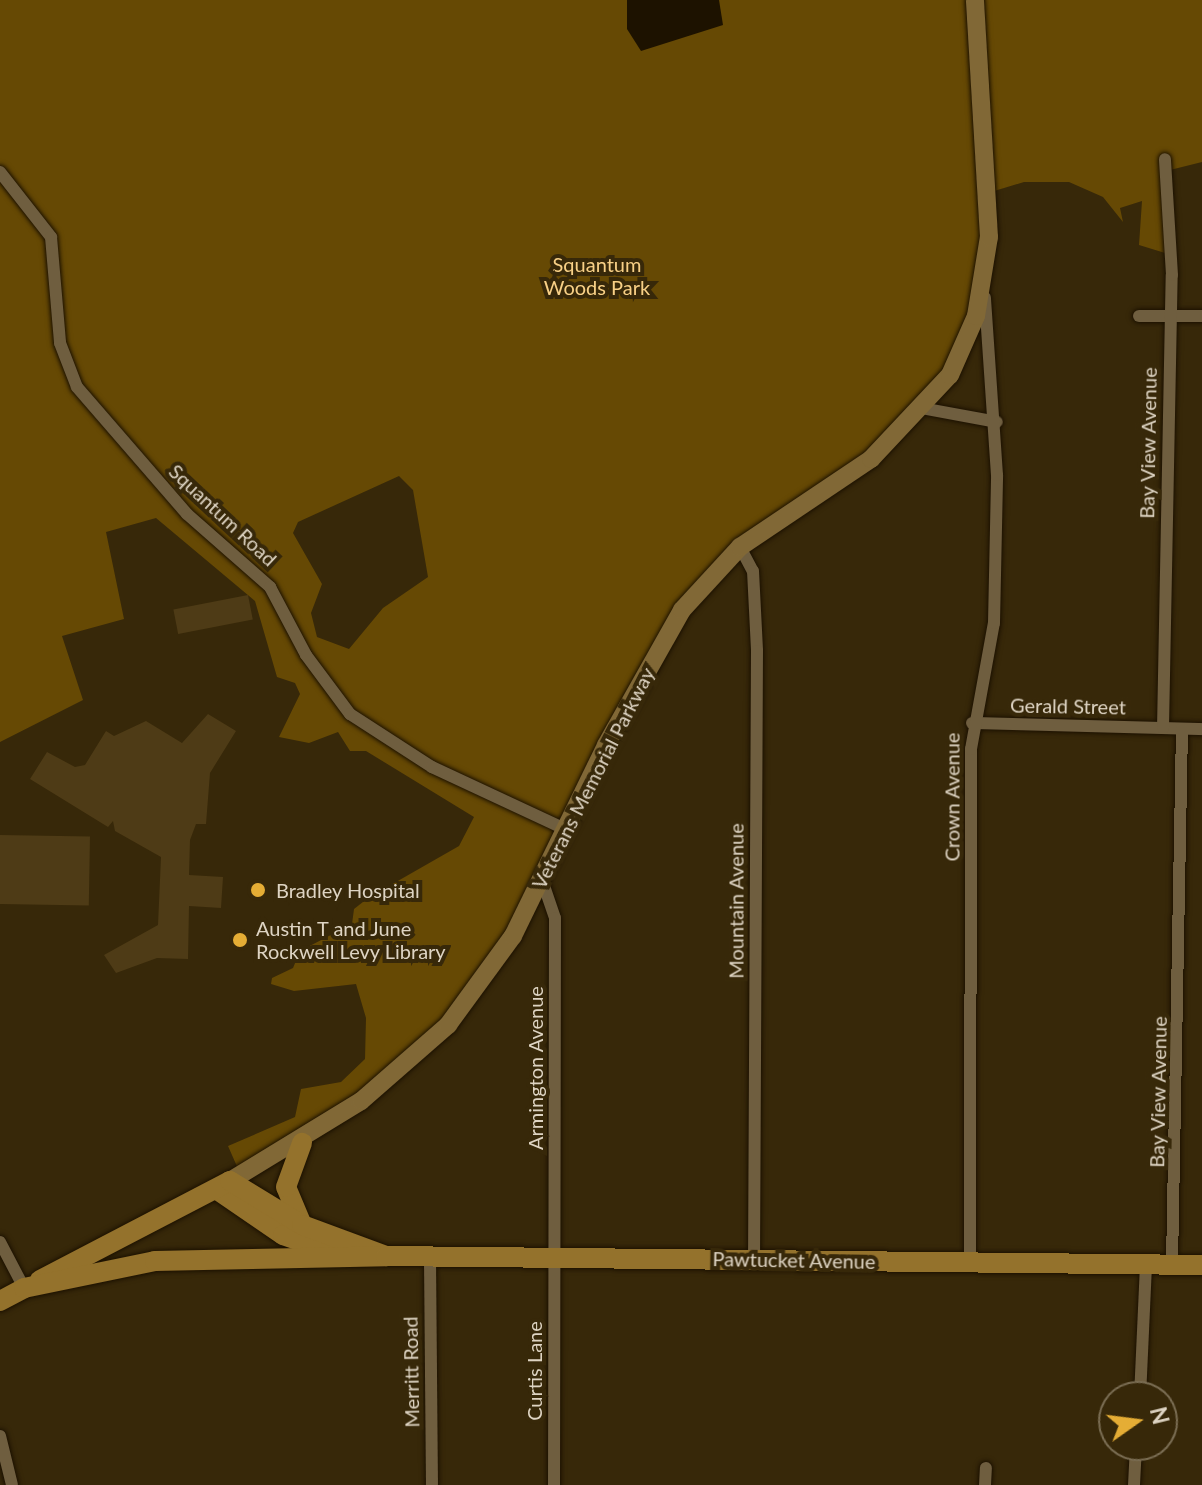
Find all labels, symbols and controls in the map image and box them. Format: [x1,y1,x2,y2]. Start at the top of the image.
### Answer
park label: Squantum Woods Park [544,253,650,300]
street label: Bay View Avenue [1135,366,1161,520]
street label: Squantum Road [164,459,282,571]
street label: Veterans Memorial Parkway [527,663,659,893]
street label: Gerald Street [1010,693,1126,719]
street label: Crown Avenue [940,732,964,862]
street label: Mountain Avenue [724,823,748,979]
place label: Bradley Hospital [276,878,420,902]
marker: Bradley Hospital [247,879,269,901]
place label: Austin T and June Rockwell Levy Library [256,916,446,963]
marker: Austin T and June Rockwell Levy Library [231,931,249,949]
street label: Armington Avenue [523,986,547,1150]
street label: Bay View Avenue [1145,1015,1171,1169]
street label: Pawtucket Avenue [712,1247,876,1273]
street label: Merritt Road [398,1316,424,1428]
street label: Curtis Lane [522,1321,546,1421]
north arrow [1098,1381,1178,1461]
text: N [1145,1404,1175,1427]

